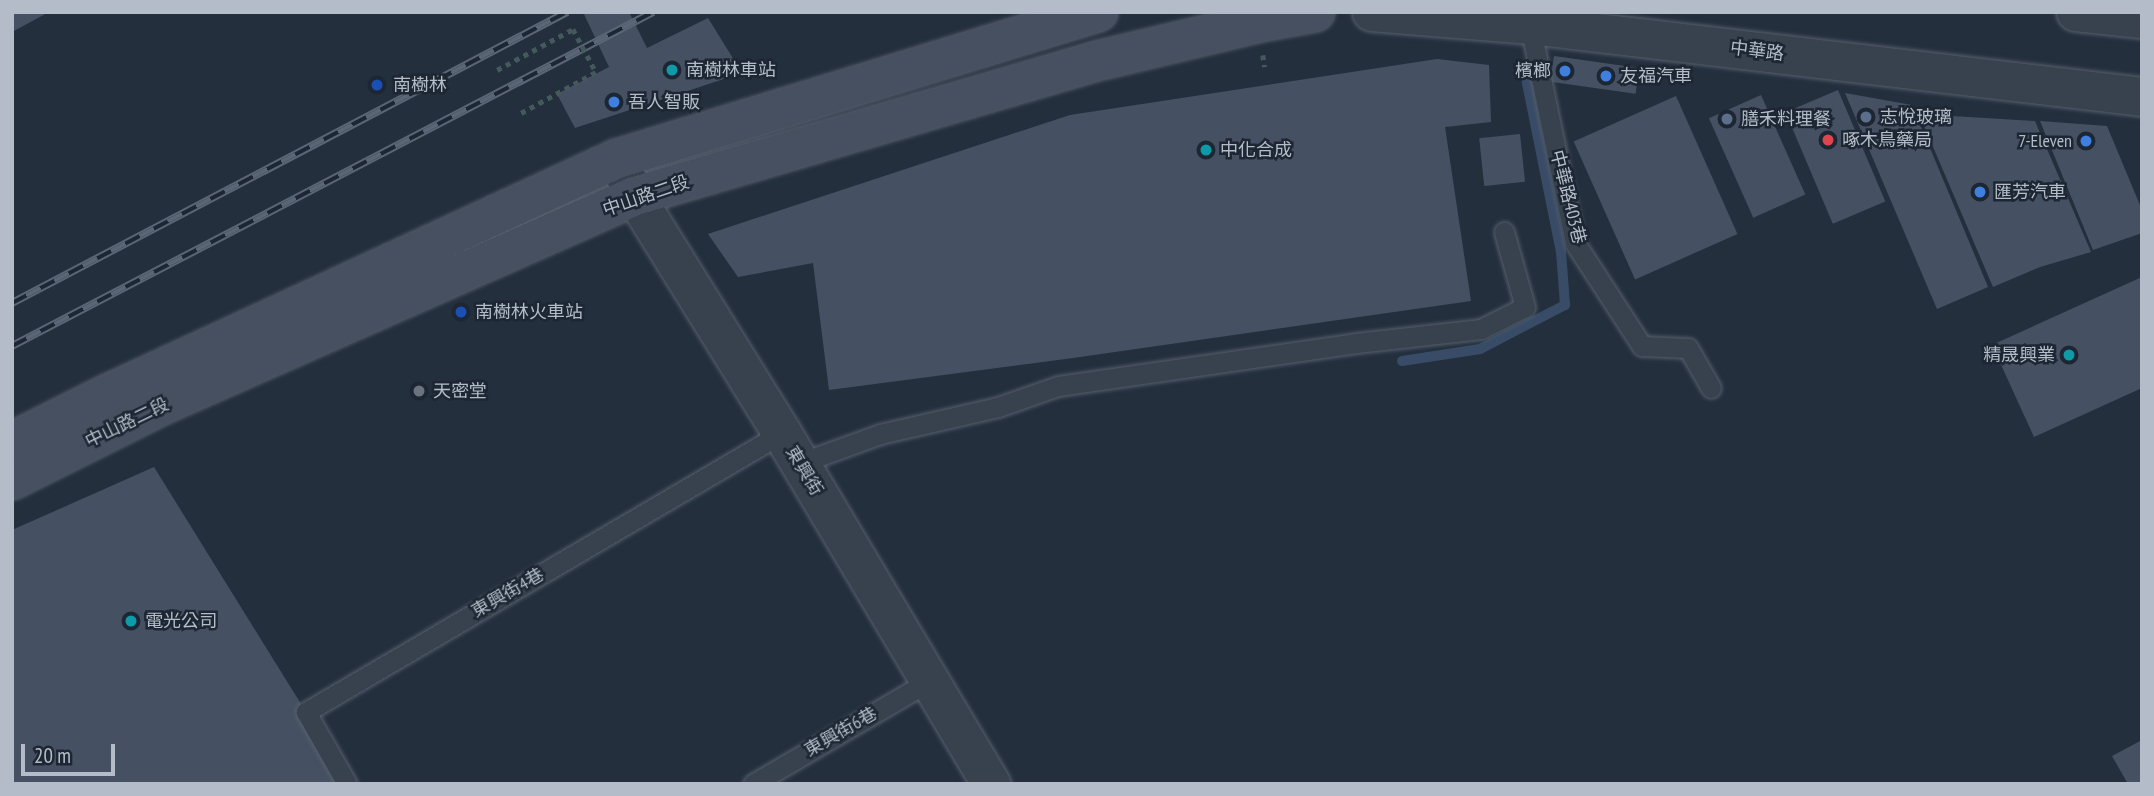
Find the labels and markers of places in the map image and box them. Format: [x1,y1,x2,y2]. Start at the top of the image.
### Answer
place label: 南樹林車站 [686,59,776,81]
place label: 檳榔 [1515,60,1551,82]
marker: 南樹林車站 [664,62,680,78]
marker: 檳榔 [1557,63,1573,79]
place label: 友福汽車 [1620,65,1692,87]
marker: 友福汽車 [1598,68,1614,84]
place label: 南樹林 [393,74,447,96]
marker: 南樹林 [367,75,387,95]
place label: 吾人智販 [628,91,700,113]
marker: 吾人智販 [606,94,622,110]
place label: 志悅玻璃 [1880,106,1952,128]
place label: 膳禾料理餐 [1741,108,1831,130]
marker: 志悅玻璃 [1858,109,1874,125]
marker: 膳禾料理餐 [1719,111,1735,127]
place label: 啄木鳥藥局 [1842,129,1932,151]
place label: 7-Eleven [2018,130,2072,152]
marker: 啄木鳥藥局 [1820,132,1836,148]
marker: 7-Eleven [2078,133,2094,149]
place label: 中化合成 [1220,139,1292,161]
marker: 中化合成 [1198,142,1214,158]
place label: 匯芳汽車 [1994,181,2066,203]
marker: 匯芳汽車 [1972,184,1988,200]
place label: 南樹林火車站 [475,301,583,323]
marker: 南樹林火車站 [453,304,469,320]
place label: 精晟興業 [1983,344,2055,366]
marker: 精晟興業 [2061,347,2077,363]
place label: 天密堂 [433,380,487,402]
marker: 天密堂 [411,383,427,399]
place label: 電光公司 [145,610,217,632]
marker: 電光公司 [123,613,139,629]

